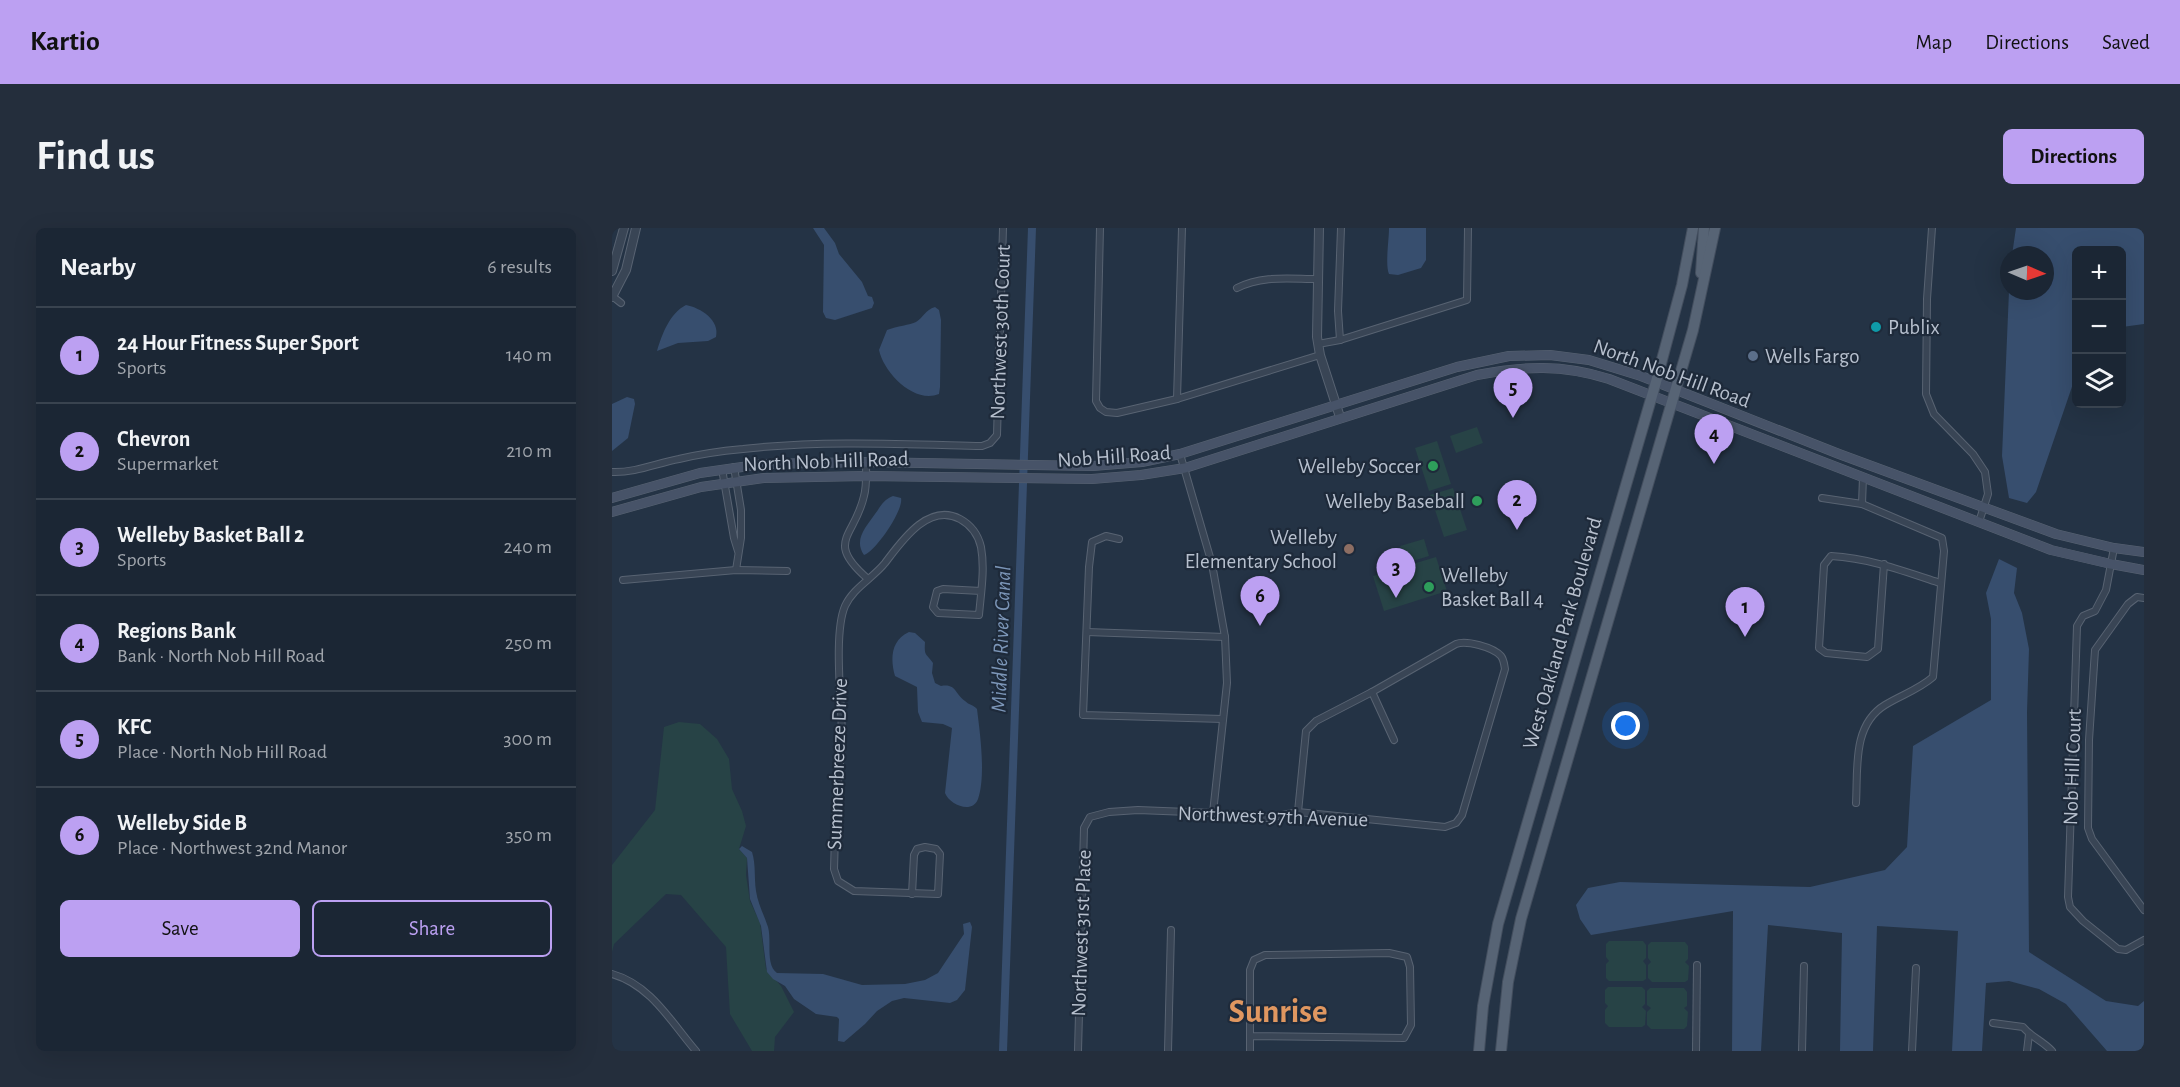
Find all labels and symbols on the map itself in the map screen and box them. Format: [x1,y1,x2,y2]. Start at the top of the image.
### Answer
street label: Northwest 30th Court [987,244,1014,420]
north arrow [2000,246,2054,300]
place label: Publix [1888,317,1940,338]
marker: Publix [1869,320,1883,334]
street label: North Nob Hill Road [1591,335,1753,412]
place label: Wells Fargo [1765,346,1859,367]
marker: Wells Fargo [1746,349,1760,363]
pin: 5 [1494,368,1532,418]
pin: 4 [1694,414,1734,464]
street label: Nob Hill Road [1057,442,1172,471]
street label: North Nob Hill Road [743,448,909,475]
place label: Welleby Soccer [1298,456,1421,477]
marker: Welleby Soccer [1426,459,1440,473]
pin: 2 [1498,480,1536,530]
place label: Welleby Baseball [1325,491,1465,512]
marker: Welleby Baseball [1470,494,1484,508]
street label: West Oakland Park Boulevard [1519,515,1606,752]
place label: Welleby Elementary School [1185,527,1337,572]
marker: Welleby Elementary School [1342,542,1356,556]
pin: 3 [1376,548,1416,598]
water label: Middle River Canal [987,565,1015,713]
place label: Welleby Basket Ball 4 [1441,565,1544,610]
pin: 6 [1240,576,1280,626]
marker: Welleby Basket Ball 4 [1422,580,1436,594]
pin: 1 [1726,588,1764,637]
street label: Summerbreeze Drive [824,678,851,850]
street label: Nob Hill Court [2060,708,2085,826]
your location [1611,711,1640,740]
street label: Northwest 97th Avenue [1177,803,1369,830]
street label: Northwest 31st Place [1068,849,1095,1017]
district label: Sunrise [1228,996,1328,1029]

